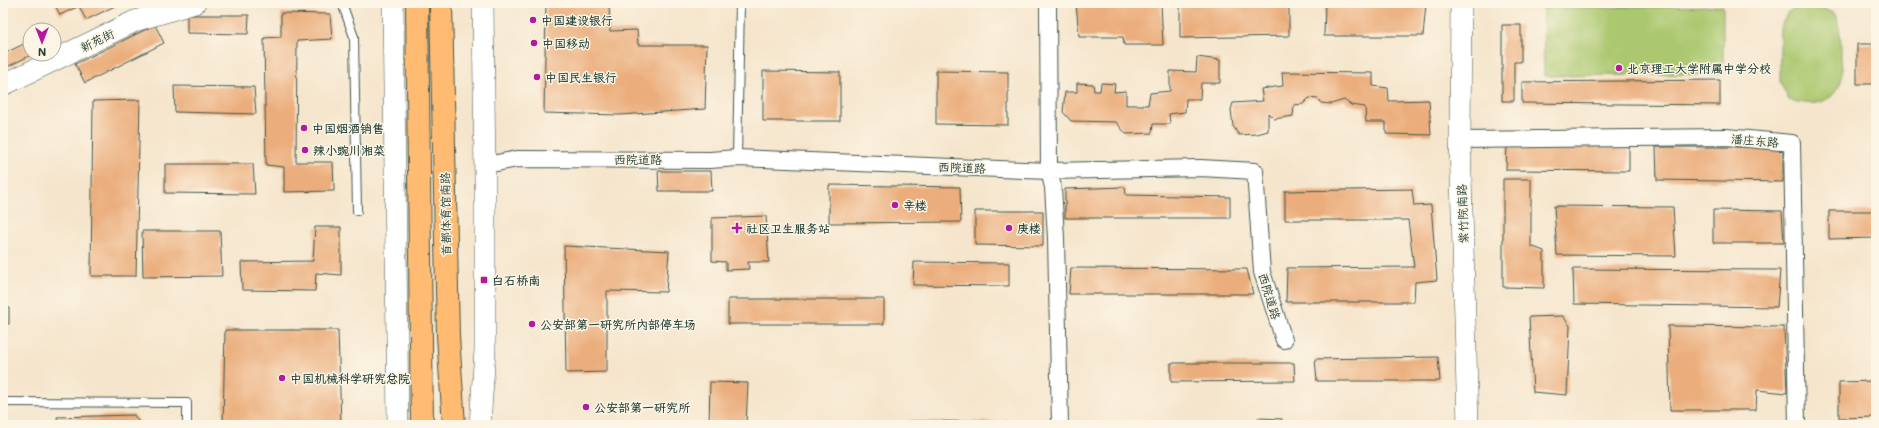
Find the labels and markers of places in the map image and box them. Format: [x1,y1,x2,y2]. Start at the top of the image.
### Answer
place label: 中国建设银行 [541,12,613,28]
marker: 中国建设银行 [528,15,538,25]
place label: 中国移动 [542,35,590,51]
marker: 中国移动 [529,38,539,48]
place label: 北京理工大学附属中学分校 [1627,60,1771,76]
marker: 北京理工大学附属中学分校 [1614,63,1624,73]
place label: 中国民生银行 [545,69,617,85]
marker: 中国民生银行 [532,72,542,82]
place label: 中国烟酒销售 [312,120,384,136]
marker: 中国烟酒销售 [299,123,309,133]
place label: 辣小豌川湘菜 [313,142,385,158]
marker: 辣小豌川湘菜 [300,145,310,155]
place label: 辛楼 [903,197,927,213]
marker: 辛楼 [890,200,900,210]
place label: 社区卫生服务站 [746,220,830,236]
place label: 庚楼 [1017,220,1041,236]
marker: 社区卫生服务站 [731,222,743,234]
marker: 庚楼 [1004,223,1014,233]
place label: 白石桥南 [492,272,540,288]
marker: 白石桥南 [479,275,489,285]
place label: 公安部第一研究所内部停车场 [540,316,696,332]
marker: 公安部第一研究所内部停车场 [527,319,537,329]
place label: 中国机械科学研究总院 [290,370,410,386]
marker: 中国机械科学研究总院 [277,373,287,383]
place label: 公安部第一研究所 [594,399,691,415]
marker: 公安部第一研究所 [581,402,591,412]

